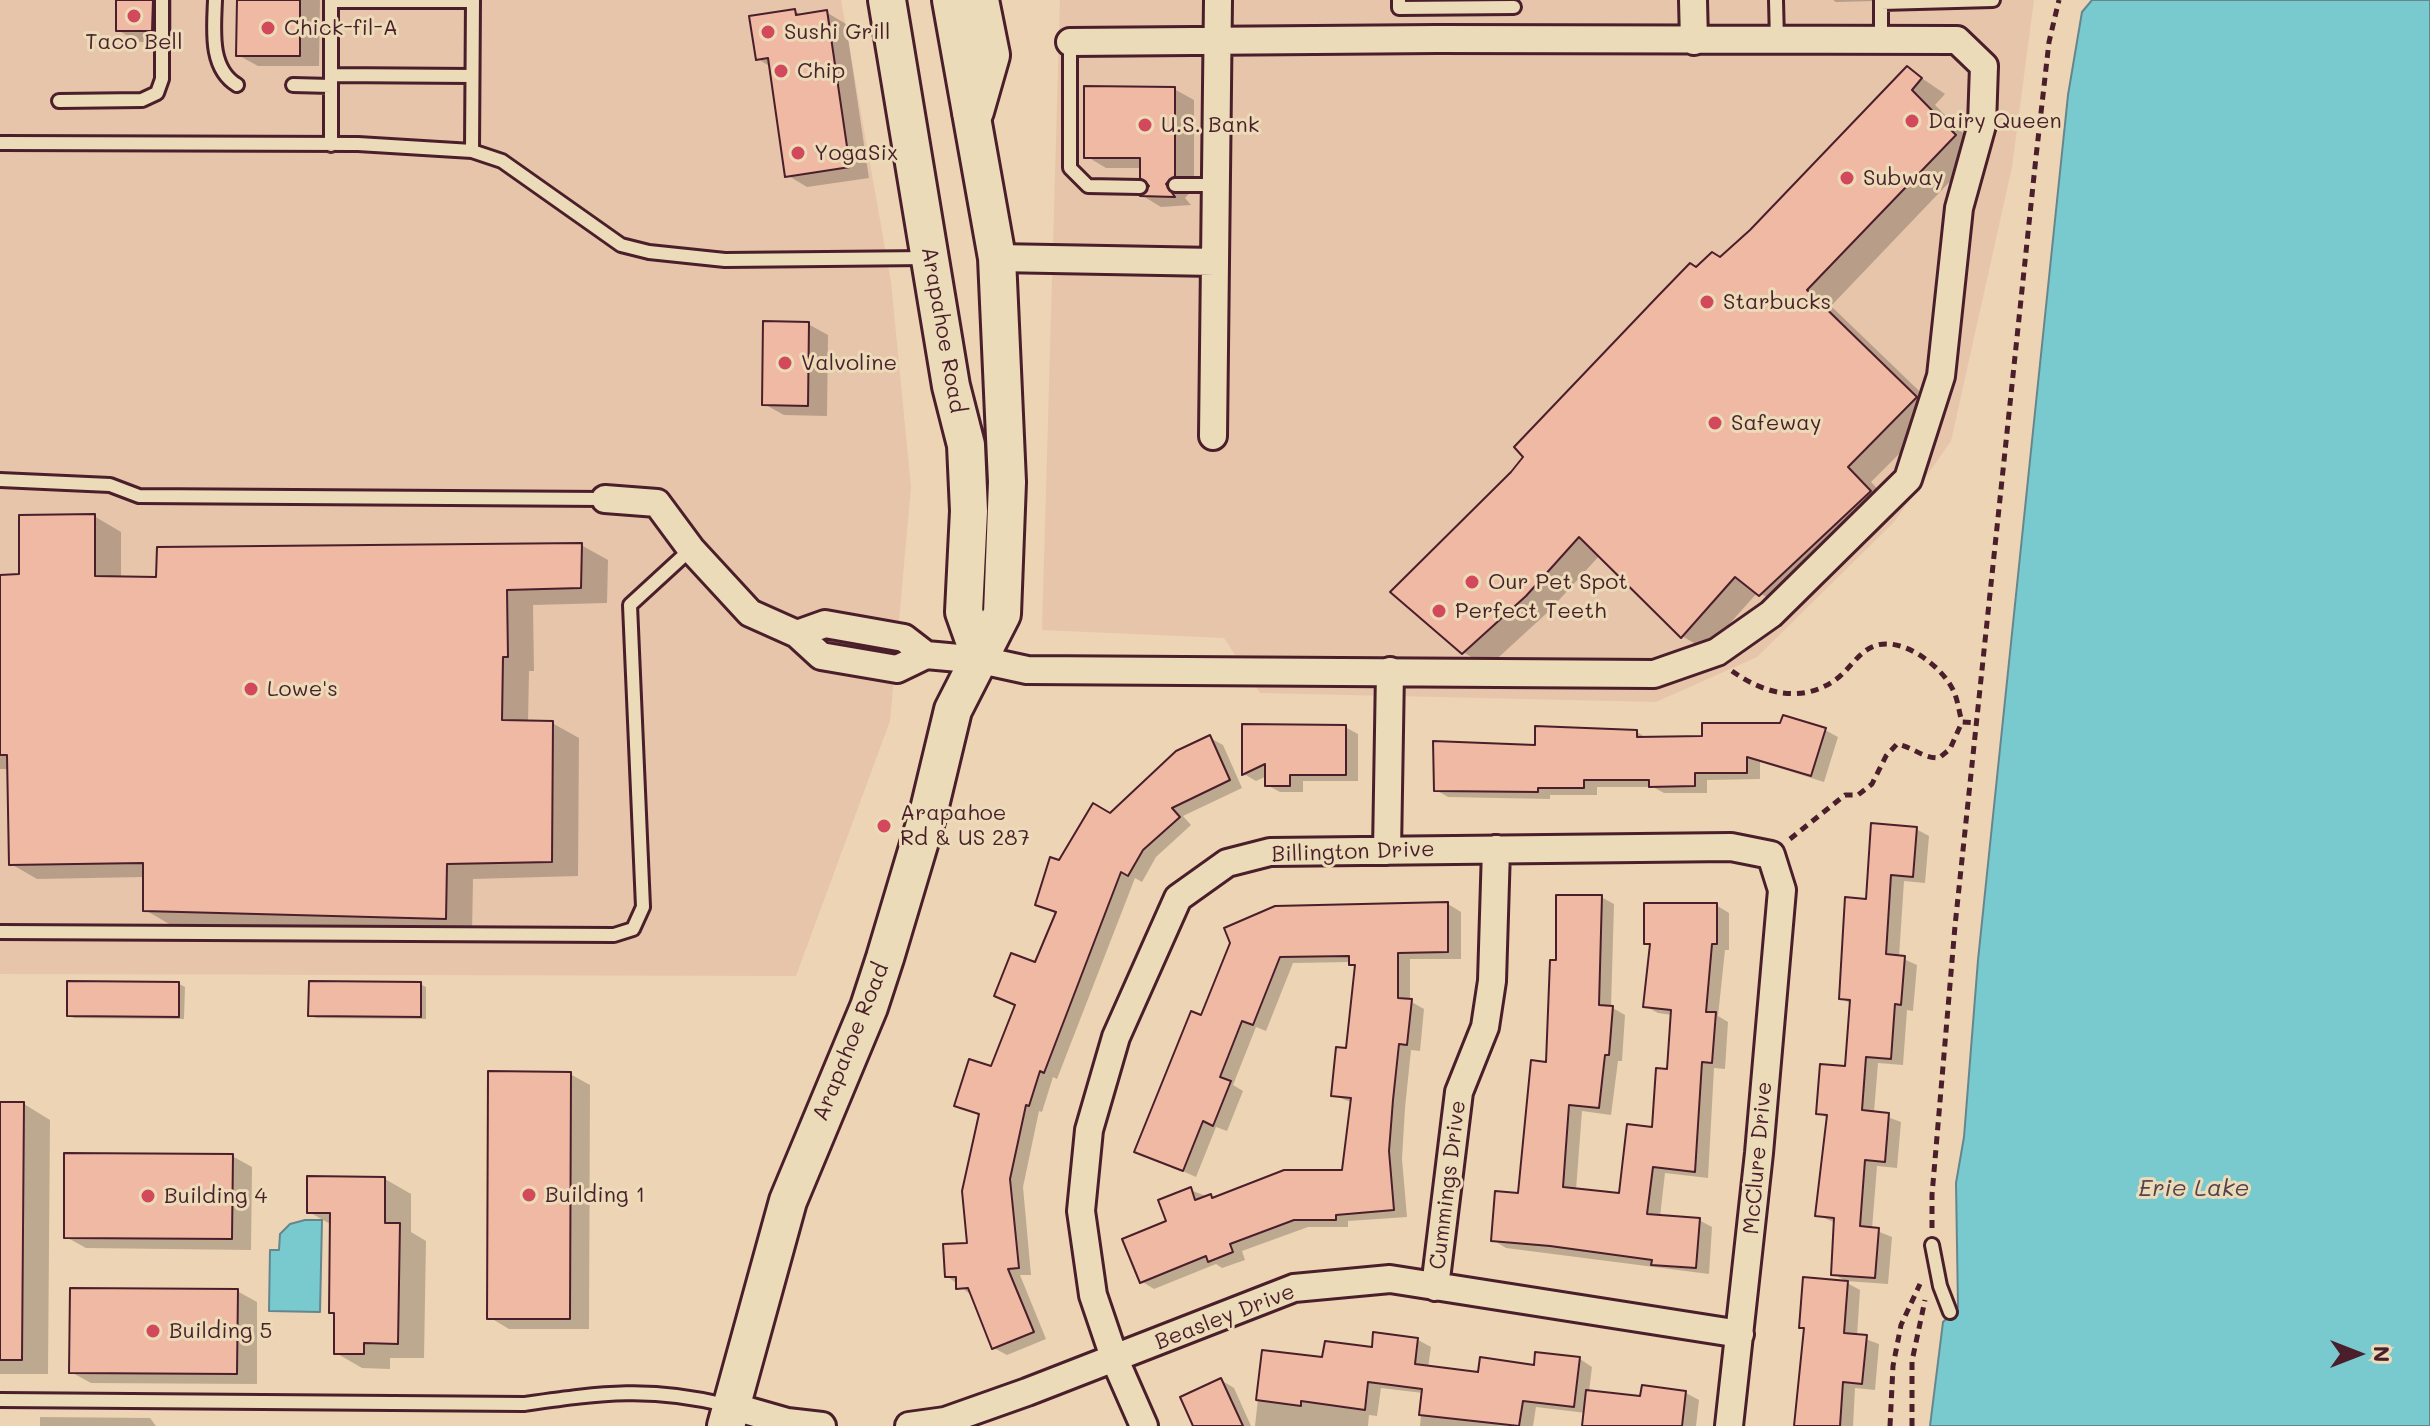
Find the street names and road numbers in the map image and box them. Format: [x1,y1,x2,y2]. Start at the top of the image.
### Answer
street label: Arapahoe Road [915,245,971,415]
street label: Billington Drive [1271,836,1435,868]
street label: Arapahoe Road [807,959,895,1125]
street label: McClure Drive [1738,1080,1778,1236]
street label: Cummings Drive [1425,1099,1471,1271]
street label: Beasley Drive [1151,1278,1299,1356]

